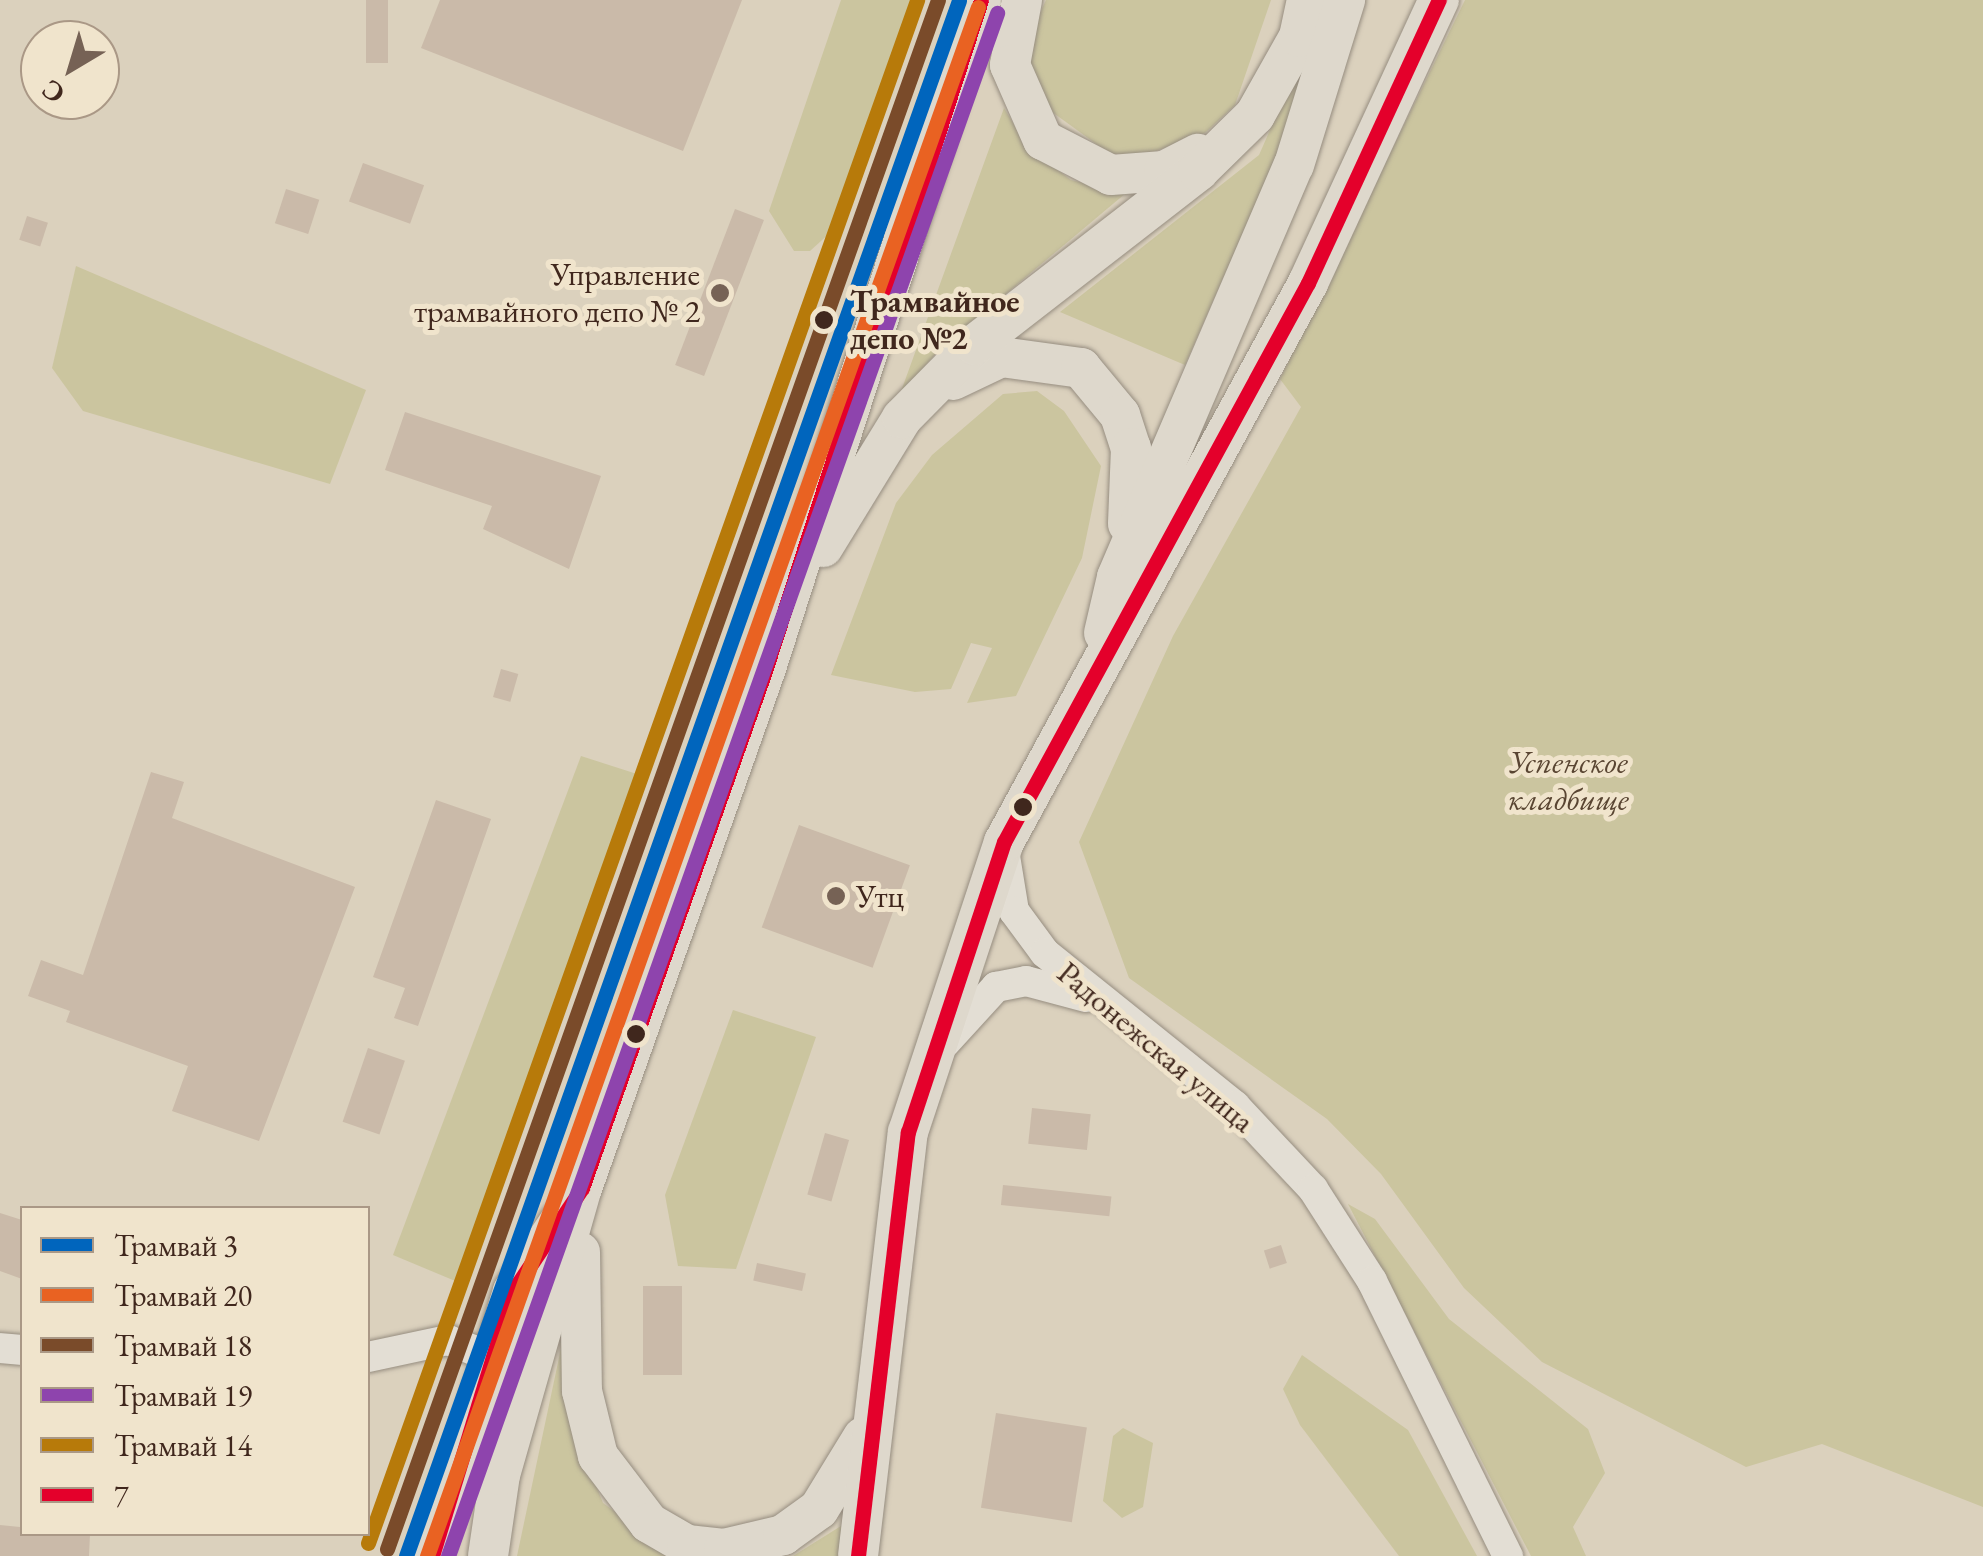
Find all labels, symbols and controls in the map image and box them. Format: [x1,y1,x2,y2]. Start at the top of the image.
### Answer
north arrow [20,20,120,120]
text: С [34,72,72,112]
place label: Управление трамвайного депо № 2 [414,256,700,331]
marker: Управление трамвайного депо № 2 [709,282,731,304]
place label: Трамвайное депо №2 [850,283,1020,358]
marker: Трамвайное депо №2 [807,303,841,337]
park label: Успенское кладбище [1507,744,1629,819]
unlabelled marker [1013,797,1033,817]
place label: Утц [856,877,904,915]
marker: Утц [825,885,847,907]
street label: Радонежская улица [1050,953,1262,1141]
unlabelled marker [626,1024,646,1044]
legend [20,1206,370,1536]
text: Трамвай 3 [114,1226,238,1265]
text: Трамвай 20 [114,1276,252,1315]
text: Трамвай 18 [114,1326,252,1365]
text: Трамвай 19 [114,1376,252,1415]
text: Трамвай 14 [114,1426,252,1465]
text: 7 [114,1476,128,1515]

